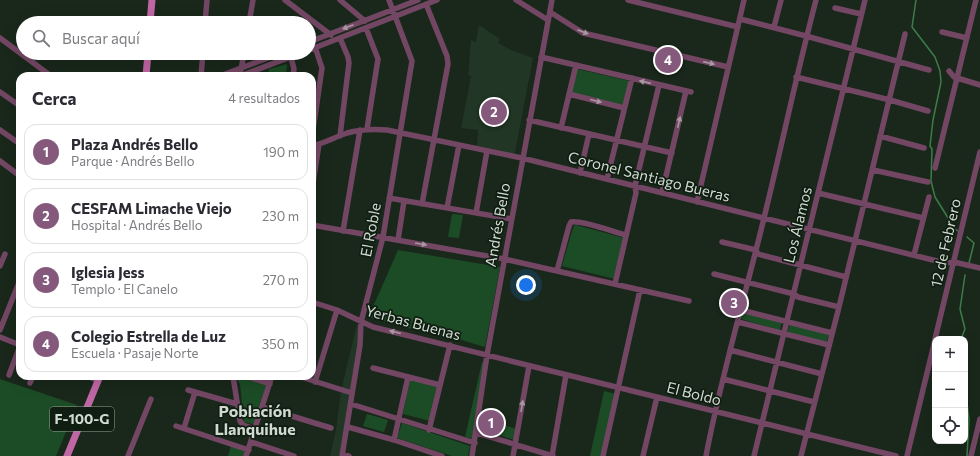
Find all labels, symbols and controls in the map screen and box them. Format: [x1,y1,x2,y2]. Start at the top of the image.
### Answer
search box [16,16,316,60]
one-way arrow [342,25,354,31]
icon: search [30,27,52,49]
text: Buscar aquí [62,29,140,47]
one-way arrow [578,29,590,35]
pin: 4 [655,45,681,75]
one-way arrow [703,60,716,66]
one-way arrow [639,78,652,84]
text: Cerca [32,88,77,109]
text: 4 resultados [228,90,300,106]
pin: 2 [481,97,507,127]
one-way arrow [591,98,603,104]
one-way arrow [676,116,682,128]
text: Plaza Andrés Bello [71,135,198,153]
text: 1 [43,144,49,160]
text: 190 m [263,144,299,160]
street label: Coronel Santiago Bueras [566,147,732,205]
text: Parque · Andrés Bello [71,153,194,169]
street label: Andrés Bello [481,181,513,268]
street label: Los Álamos [778,184,815,265]
street label: 12 de Febrero [926,197,964,289]
text: CESFAM Limache Viejo [71,199,232,217]
street label: El Roble [356,201,384,258]
text: 2 [42,208,50,224]
text: 230 m [262,208,299,224]
text: Hospital · Andrés Bello [71,217,203,233]
one-way arrow [415,241,428,247]
text: Iglesia Jess [71,263,145,281]
text: 3 [42,272,50,288]
text: 270 m [263,272,299,288]
your location [516,275,536,295]
text: Templo · El Canelo [71,281,178,297]
pin: 3 [721,288,747,318]
street label: Yerbas Buenas [364,301,463,343]
text: Colegio Estrella de Luz [71,327,226,345]
one-way arrow [388,329,400,335]
text: 4 [42,336,50,352]
text: 350 m [262,336,299,352]
map controls [932,336,968,444]
button: + [932,336,968,372]
text: Escuela · Pasaje Norte [71,345,198,361]
button: − [932,372,968,408]
street label: El Boldo [665,378,723,409]
one-way arrow [519,400,525,412]
district label: Población Llanquihue [214,401,296,438]
road number: F-100-G [50,407,114,431]
pin: 1 [478,408,504,438]
button: locate [932,408,968,444]

